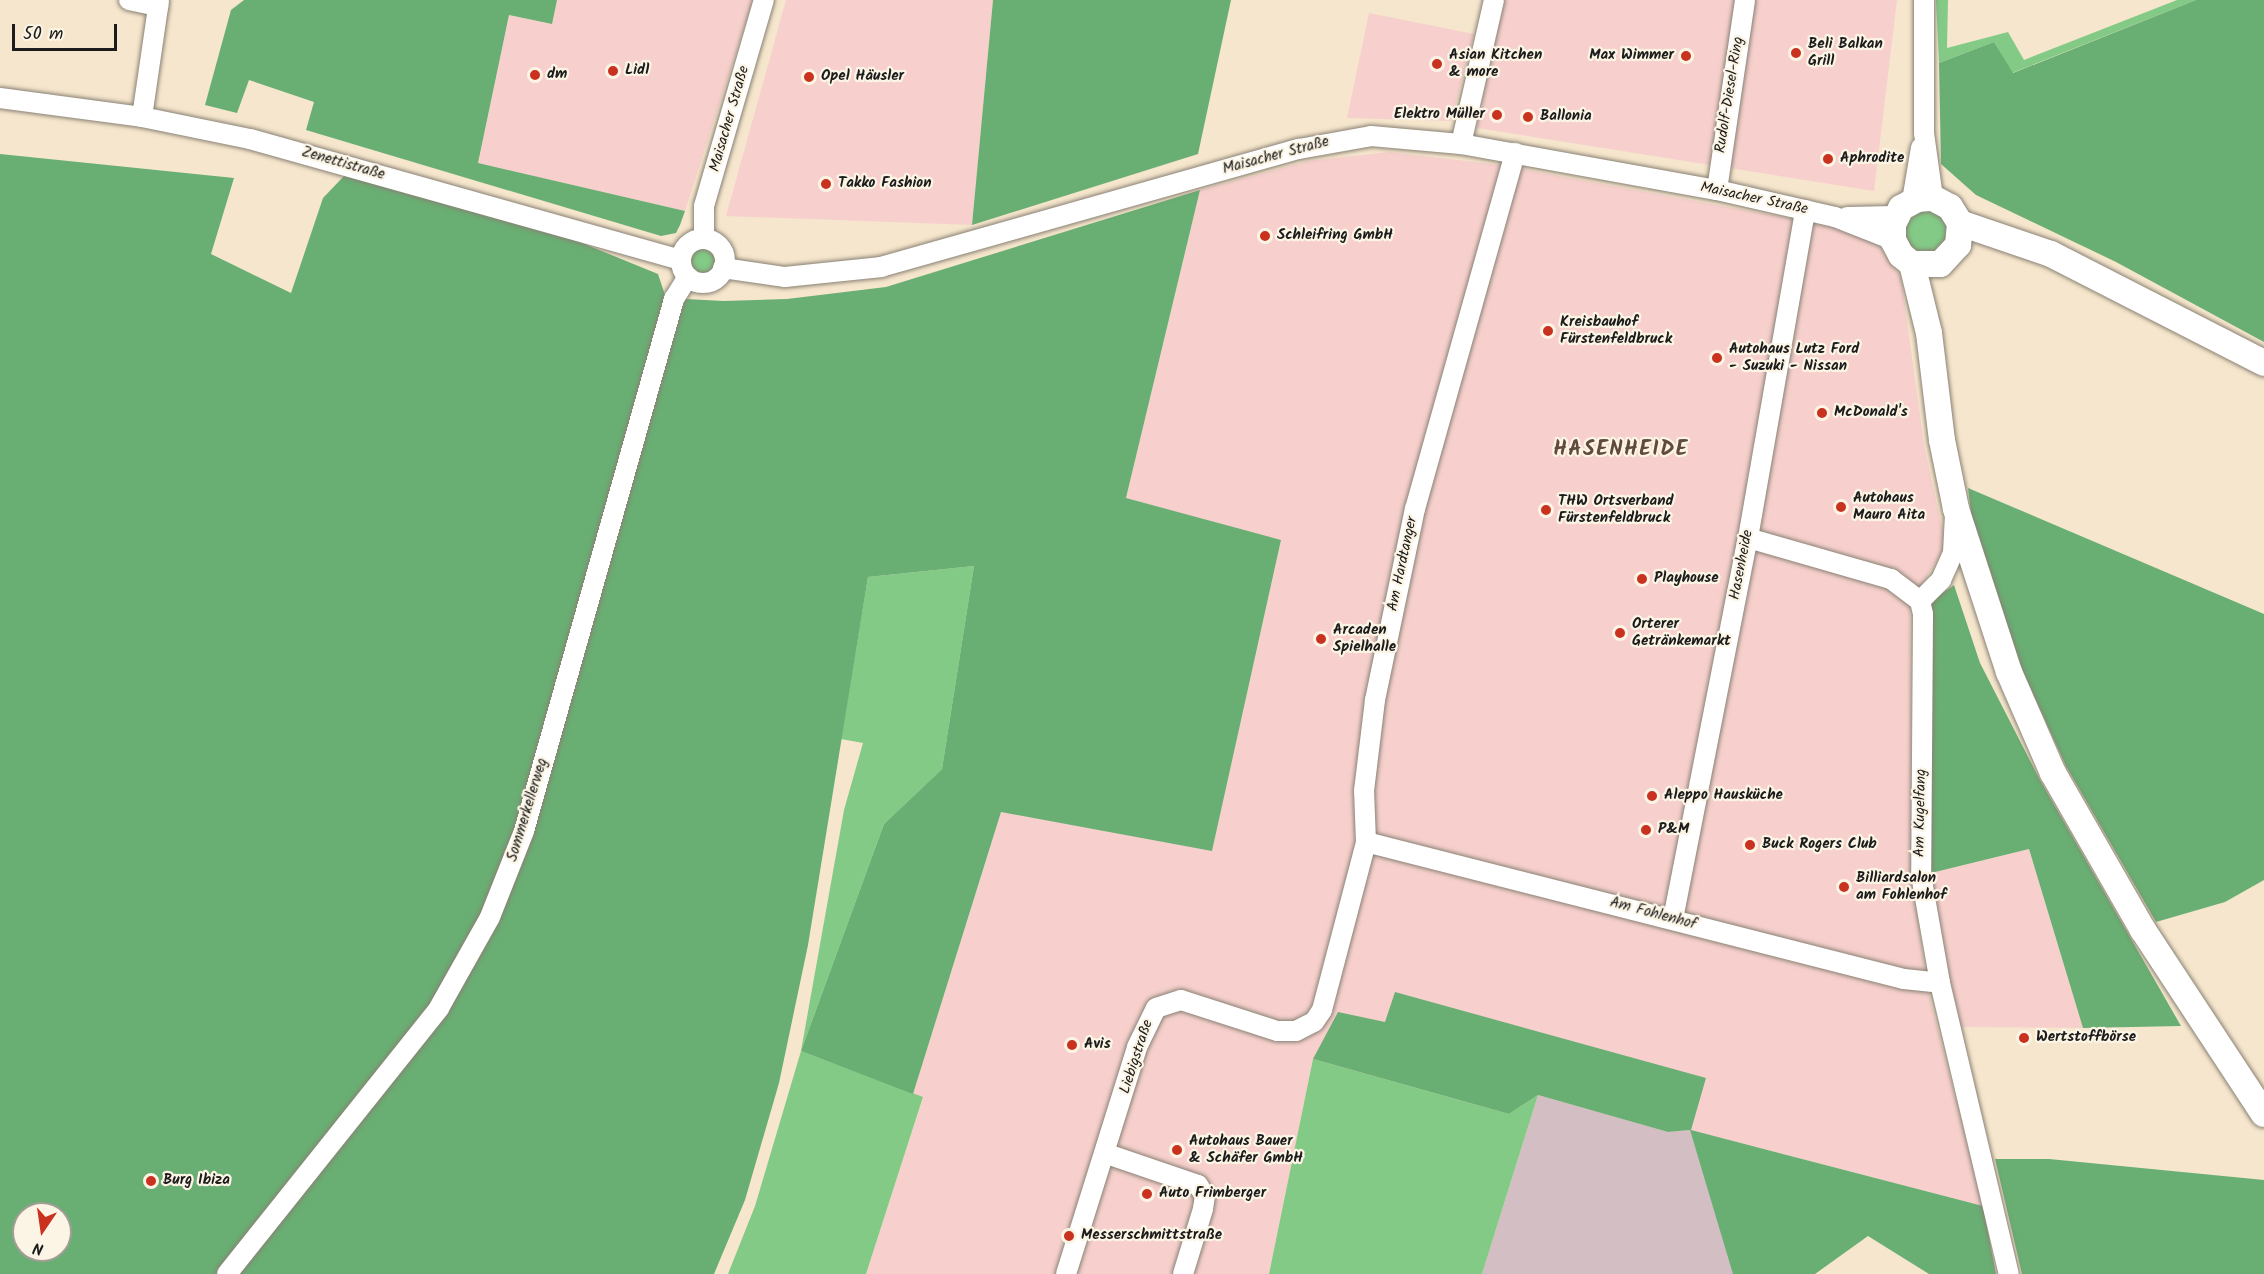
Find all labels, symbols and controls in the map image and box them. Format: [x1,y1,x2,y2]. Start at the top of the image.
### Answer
scale bar [15,12,120,50]
text: 50 m [23,20,63,49]
place label: Beli Balkan Grill [1808,35,1883,70]
street label: Rudolf-Diesel-Ring [1712,36,1748,154]
place label: Asian Kitchen & more [1449,46,1542,81]
marker: Beli Balkan Grill [1789,46,1803,60]
place label: Max Wimmer [1589,47,1674,65]
marker: Max Wimmer [1679,49,1693,63]
marker: Asian Kitchen & more [1430,57,1444,71]
place label: Lidl [625,62,649,80]
marker: Lidl [606,64,620,78]
street label: Maisacher Straße [706,64,754,174]
place label: dm [547,66,567,84]
marker: dm [528,68,542,82]
place label: Opel Häusler [821,68,904,86]
marker: Opel Häusler [802,70,816,84]
place label: Elektro Müller [1394,106,1485,124]
marker: Elektro Müller [1490,108,1504,122]
place label: Ballonia [1540,108,1592,126]
marker: Ballonia [1521,110,1535,124]
street label: Maisacher Straße [1221,133,1331,179]
street label: Zenettistraße [299,144,387,184]
place label: Aphrodite [1840,150,1904,168]
marker: Aphrodite [1821,152,1835,166]
place label: Takko Fashion [838,175,931,193]
marker: Takko Fashion [819,177,833,191]
street label: Maisacher Straße [1699,179,1809,219]
place label: Schleifring GmbH [1277,227,1393,245]
marker: Schleifring GmbH [1258,229,1272,243]
place label: Kreisbauhof Fürstenfeldbruck [1560,313,1672,348]
marker: Kreisbauhof Fürstenfeldbruck [1541,324,1555,338]
place label: Autohaus Lutz Ford - Suzuki - Nissan [1729,340,1859,375]
marker: Autohaus Lutz Ford - Suzuki - Nissan [1710,351,1724,365]
place label: McDonald's [1834,404,1908,422]
marker: McDonald's [1815,406,1829,420]
district label: HASENHEIDE [1553,437,1689,463]
place label: Autohaus Mauro Aita [1853,489,1925,524]
place label: THW Ortsverband Fürstenfeldbruck [1558,492,1674,527]
marker: Autohaus Mauro Aita [1834,500,1848,514]
marker: THW Ortsverband Fürstenfeldbruck [1539,503,1553,517]
street label: Am Hardtanger [1384,515,1422,613]
street label: Hasenheide [1726,529,1758,601]
place label: Playhouse [1654,570,1719,588]
marker: Playhouse [1635,572,1649,586]
place label: Orterer Getränkemarkt [1632,615,1731,650]
place label: Arcaden Spielhalle [1333,621,1396,656]
marker: Orterer Getränkemarkt [1613,626,1627,640]
marker: Arcaden Spielhalle [1314,632,1328,646]
street label: Sommerkellerweg [504,756,552,864]
street label: Am Kugelfang [1911,769,1931,857]
place label: Aleppo Hausküche [1664,787,1783,805]
marker: Aleppo Hausküche [1645,789,1659,803]
place label: P&M [1658,821,1689,839]
marker: P&M [1639,823,1653,837]
place label: Buck Rogers Club [1762,836,1877,854]
marker: Buck Rogers Club [1743,838,1757,852]
place label: Billiardsalon am Fohlenhof [1856,869,1947,904]
marker: Billiardsalon am Fohlenhof [1837,880,1851,894]
street label: Am Fohlenhof [1608,894,1698,934]
street label: Liebigstraße [1117,1018,1157,1096]
place label: Wertstoffbörse [2036,1029,2136,1047]
marker: Wertstoffbörse [2017,1031,2031,1045]
place label: Avis [1084,1036,1111,1054]
marker: Avis [1065,1038,1079,1052]
place label: Autohaus Bauer & Schäfer GmbH [1189,1132,1303,1167]
marker: Autohaus Bauer & Schäfer GmbH [1170,1143,1184,1157]
place label: Burg Ibiza [163,1172,230,1190]
marker: Burg Ibiza [144,1174,158,1188]
place label: Auto Frimberger [1159,1185,1266,1203]
marker: Auto Frimberger [1140,1187,1154,1201]
north arrow [12,1202,72,1262]
place label: Messerschmittstraße [1081,1227,1222,1245]
marker: Messerschmittstraße [1062,1229,1076,1243]
text: N [31,1235,46,1261]

